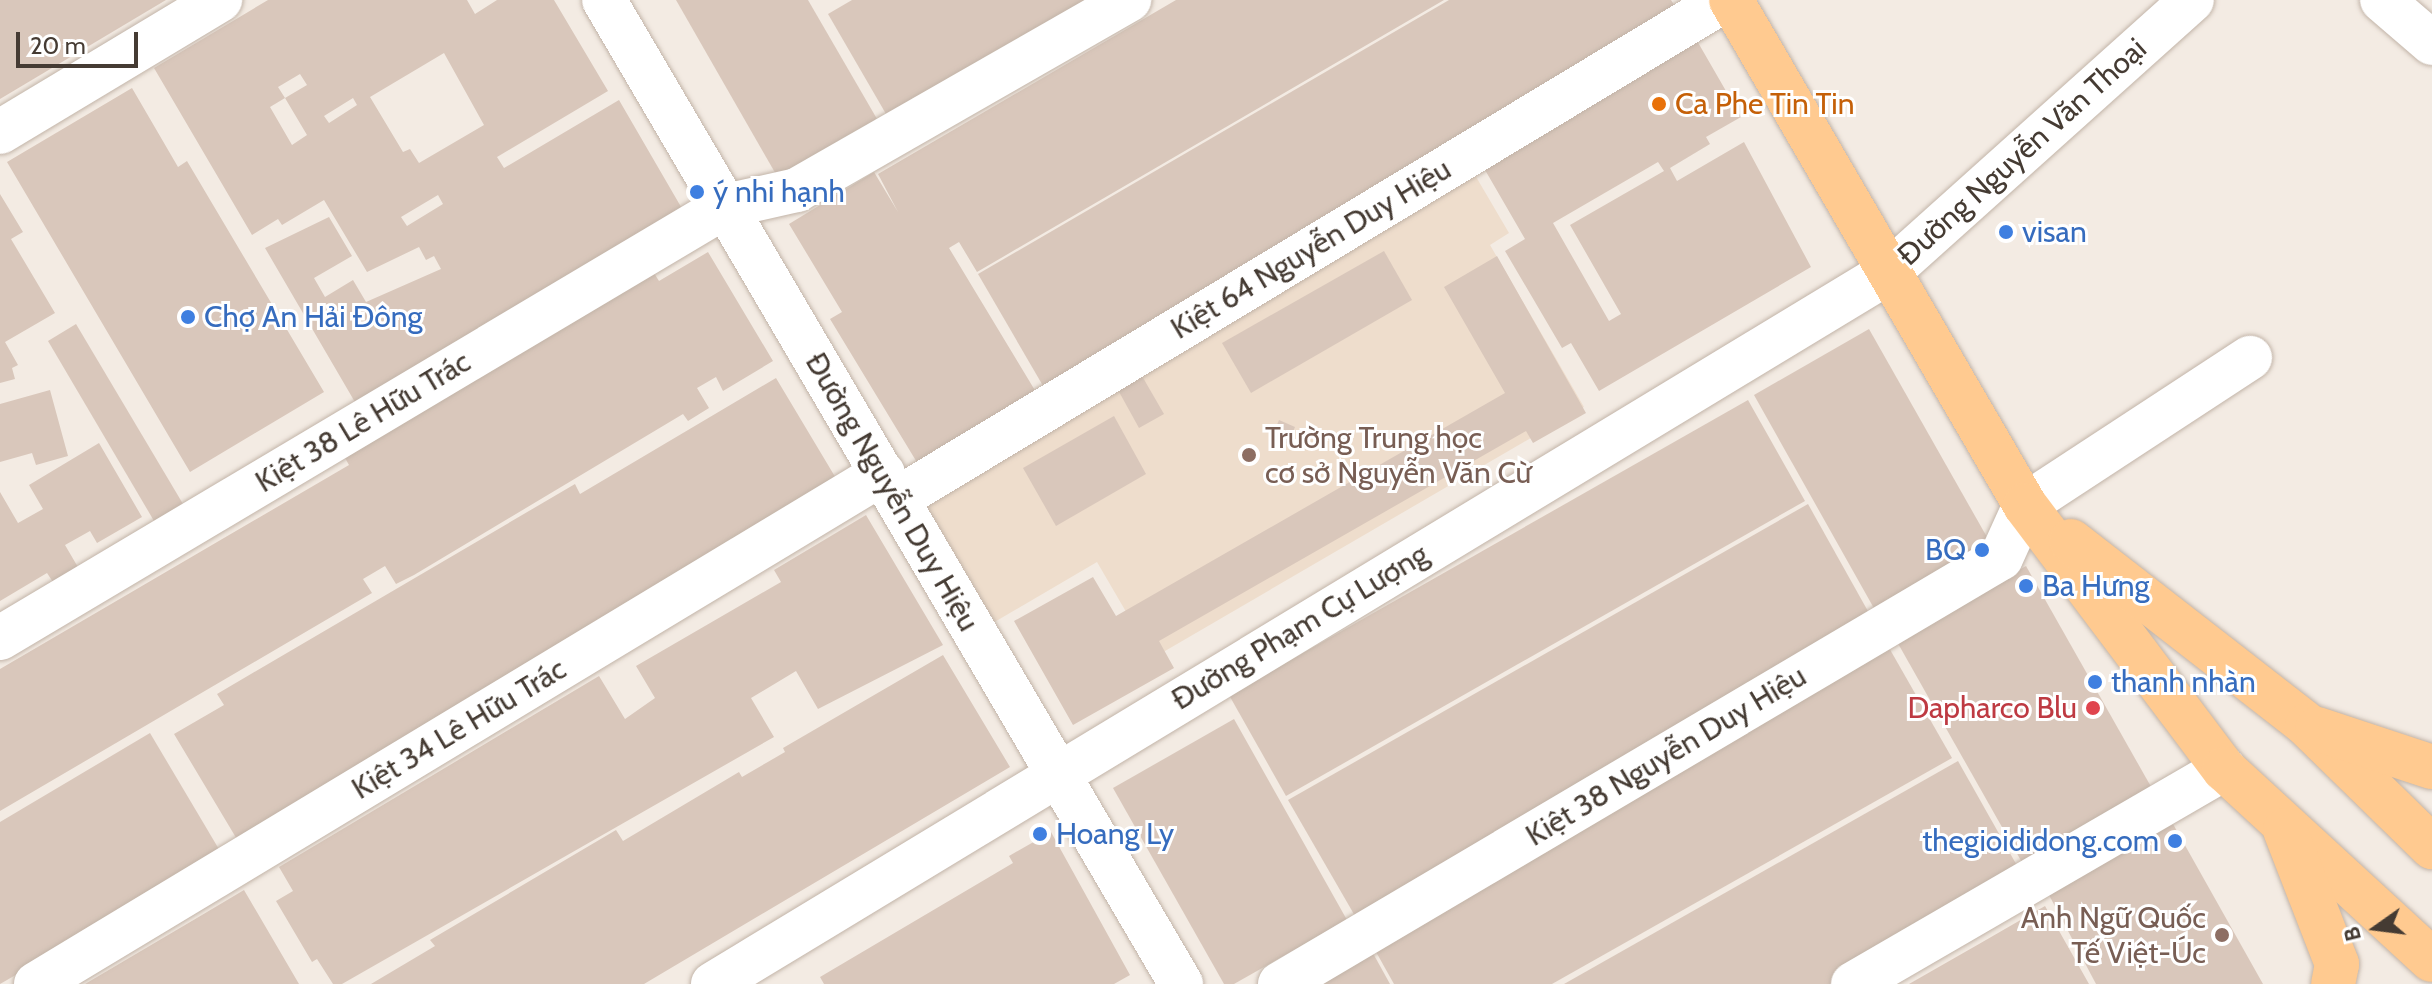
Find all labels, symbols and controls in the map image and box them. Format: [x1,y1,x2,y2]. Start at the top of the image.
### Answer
scale bar [20,16,142,66]
text: 20 m [30,31,86,60]
street label: Đường Nguyễn Văn Thoại [1890,31,2154,273]
place label: Ca Phe Tin Tin [1675,86,1854,122]
marker: Ca Phe Tin Tin [1650,95,1668,113]
street label: Kiệt 64 Nguyễn Duy Hiệu [1165,151,1457,347]
place label: ý nhi hạnh [713,174,845,210]
marker: ý nhi hạnh [688,183,706,201]
place label: visan [2022,214,2087,250]
marker: visan [1997,223,2015,241]
place label: Chợ An Hải Đông [204,299,422,335]
marker: Chợ An Hải Đông [179,308,197,326]
street label: Kiệt 38 Lê Hữu Trác [249,344,477,500]
street label: Đường Nguyễn Duy Hiệu [798,347,986,637]
place label: Trường Trung học cơ sở Nguyễn Văn Cừ [1265,420,1531,490]
marker: Trường Trung học cơ sở Nguyễn Văn Cừ [1240,446,1258,464]
place label: BQ [1925,532,1966,568]
street label: Đường Phạm Cự Lượng [1165,536,1435,718]
marker: BQ [1973,541,1991,559]
place label: Ba Hưng [2042,568,2149,604]
marker: Ba Hưng [2017,577,2035,595]
street label: Kiệt 34 Lê Hữu Trác [346,651,572,807]
street label: Kiệt 38 Nguyễn Duy Hiệu [1520,658,1812,854]
place label: thanh nhàn [2111,664,2256,700]
marker: thanh nhàn [2086,673,2104,691]
place label: Dapharco Blu [1907,690,2077,726]
marker: Dapharco Blu [2084,699,2102,717]
place label: Hoang Ly [1056,816,1174,852]
place label: thegioididong.com [1922,823,2159,859]
marker: Hoang Ly [1031,825,1049,843]
marker: thegioididong.com [2166,832,2184,850]
north arrow [2336,888,2416,968]
place label: Anh Ngữ Quốc Tế Việt-Úc [2021,900,2206,970]
text: B [2337,924,2367,944]
marker: Anh Ngữ Quốc Tế Việt-Úc [2213,926,2231,944]

